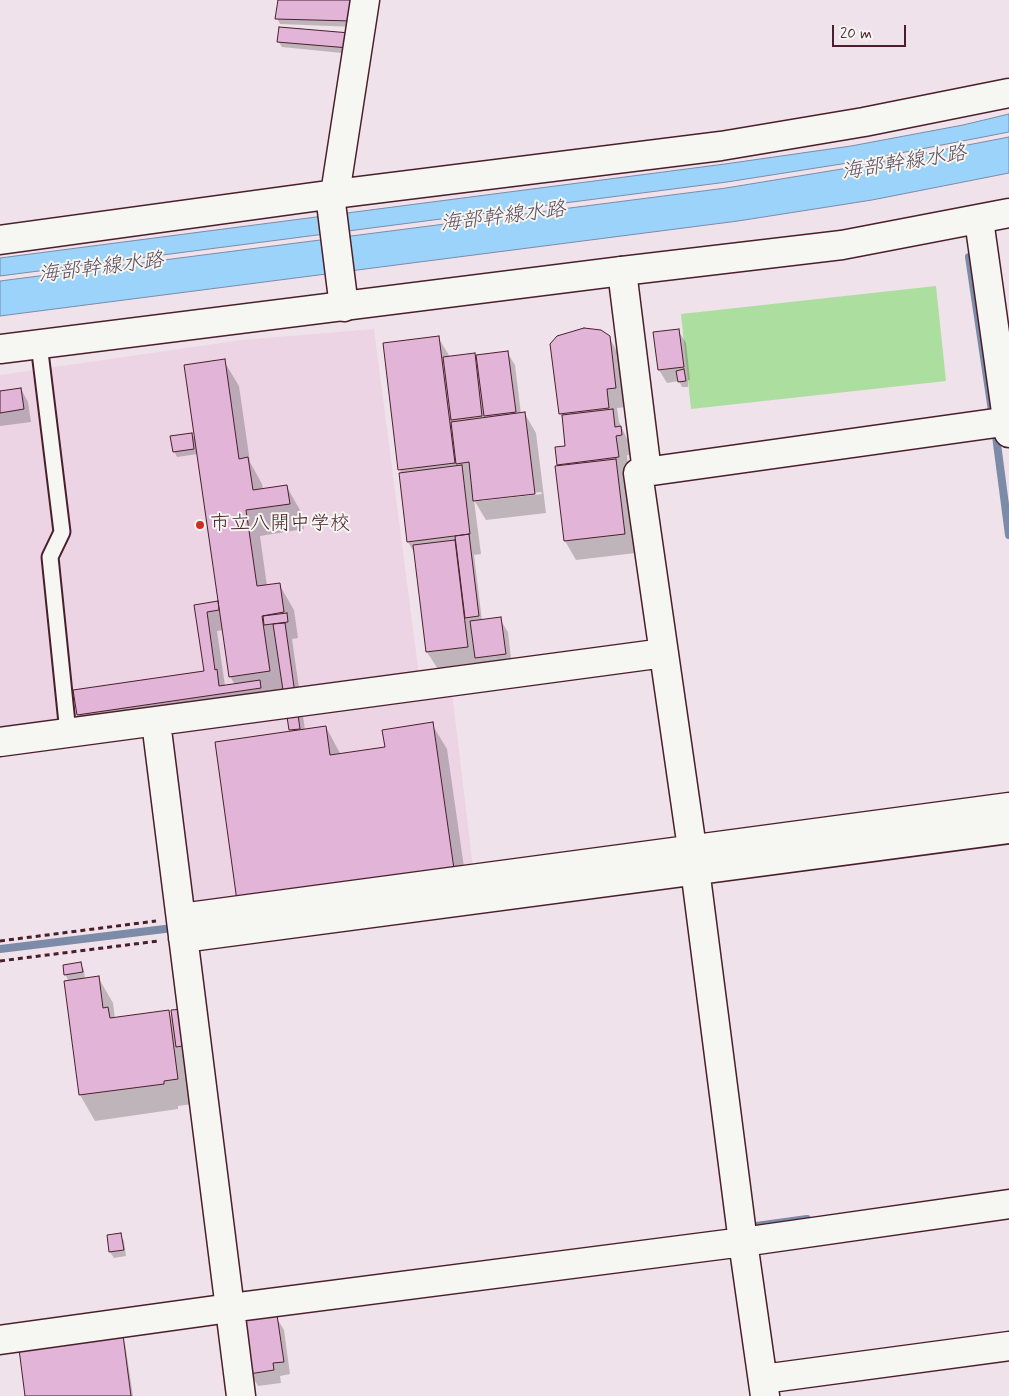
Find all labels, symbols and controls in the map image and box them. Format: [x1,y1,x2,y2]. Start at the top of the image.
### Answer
scale bar [834,15,908,47]
text: 20 m [840,24,872,44]
water label: 海部幹線水路 [840,142,968,186]
water label: 海部幹線水路 [439,198,567,238]
water label: 海部幹線水路 [37,249,165,289]
place label: 市立八開中学校 [210,513,350,537]
marker: 市立八開中学校 [194,519,206,531]

